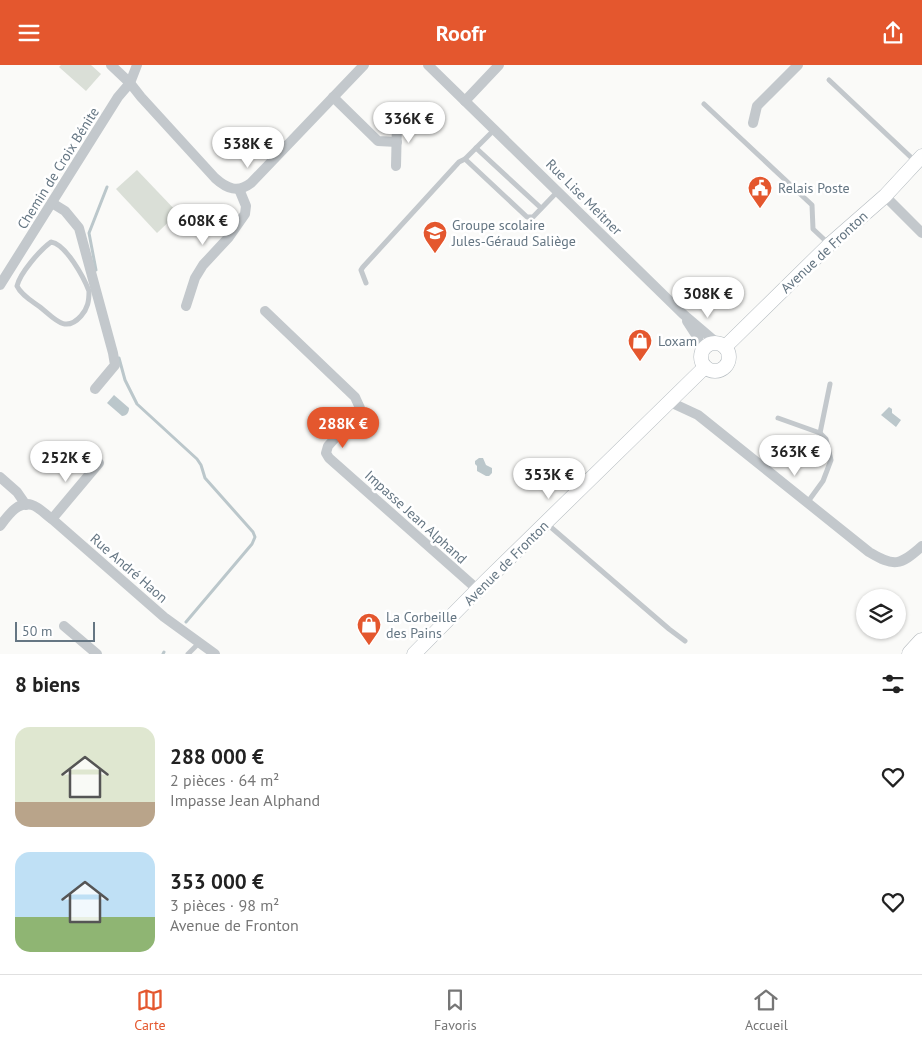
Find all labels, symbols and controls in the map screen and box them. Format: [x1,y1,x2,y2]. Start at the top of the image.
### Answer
icon: menu [15,19,43,47]
text: Roofr [436,19,486,47]
icon: share [879,19,907,47]
pin: 336K € [368,101,450,144]
street label: Chemin de Croix Bénite [13,104,103,232]
text: 336K € [384,108,434,128]
pin: 538K € [207,127,289,169]
text: 538K € [223,133,273,153]
street label: Rue Lise Meitner [542,155,626,239]
public building icon: Relais Poste [747,175,773,209]
place label: Relais Poste [778,179,850,197]
pin: 608K € [162,203,244,246]
street label: Avenue de Fronton [777,207,871,297]
text: 608K € [178,210,228,230]
place label: Groupe scolaire Jules-Géraud Saliège [451,216,576,250]
school or university icon: Groupe scolaire Jules-Géraud Saliège [422,220,448,254]
pin: 308K € [667,277,749,319]
text: 308K € [683,283,733,303]
shop icon: Loxam [627,328,653,362]
place label: Loxam [658,332,697,350]
pin: 288K € [302,407,384,449]
text: 288K € [318,413,368,433]
pin: 363K € [754,435,836,477]
pin: 252K € [25,441,107,483]
text: 363K € [770,441,820,461]
text: 252K € [41,447,91,467]
pin: 353K € [508,457,590,500]
text: 353K € [524,464,574,484]
street label: Impasse Jean Alphand [361,466,471,568]
street label: Avenue de Fronton [460,517,552,609]
street label: Rue André Haon [87,530,171,606]
map controls [856,589,906,639]
button: layers [856,589,906,639]
place label: La Corbeille des Pains [386,608,457,642]
shop icon: La Corbeille des Pains [356,612,382,646]
scale bar [15,619,95,642]
text: 50 m [22,622,52,640]
icon: filters [879,670,907,698]
text: 8 biens [15,671,80,698]
text: 288 000 € [170,743,264,770]
icon: home [55,747,115,807]
icon: heart [879,763,907,791]
text: 2 pièces · 64 m² [170,770,279,790]
text: Impasse Jean Alphand [170,790,320,810]
text: 353 000 € [170,868,264,895]
icon: home [55,872,115,932]
icon: heart [879,888,907,916]
text: 3 pièces · 98 m² [170,895,279,915]
text: Avenue de Fronton [170,915,299,935]
tab: Carte [134,986,166,1034]
tab: Favoris [434,986,477,1034]
tab: Accueil [745,986,788,1034]

